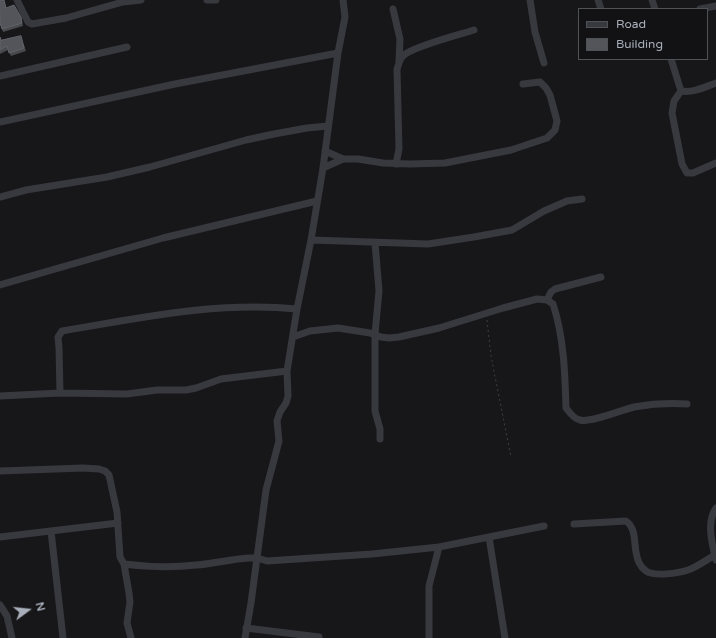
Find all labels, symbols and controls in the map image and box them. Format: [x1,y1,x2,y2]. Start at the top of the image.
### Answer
legend [578,8,708,60]
text: Road [616,17,646,31]
text: Building [616,37,663,51]
north arrow [8,590,48,630]
text: N [33,601,47,613]

